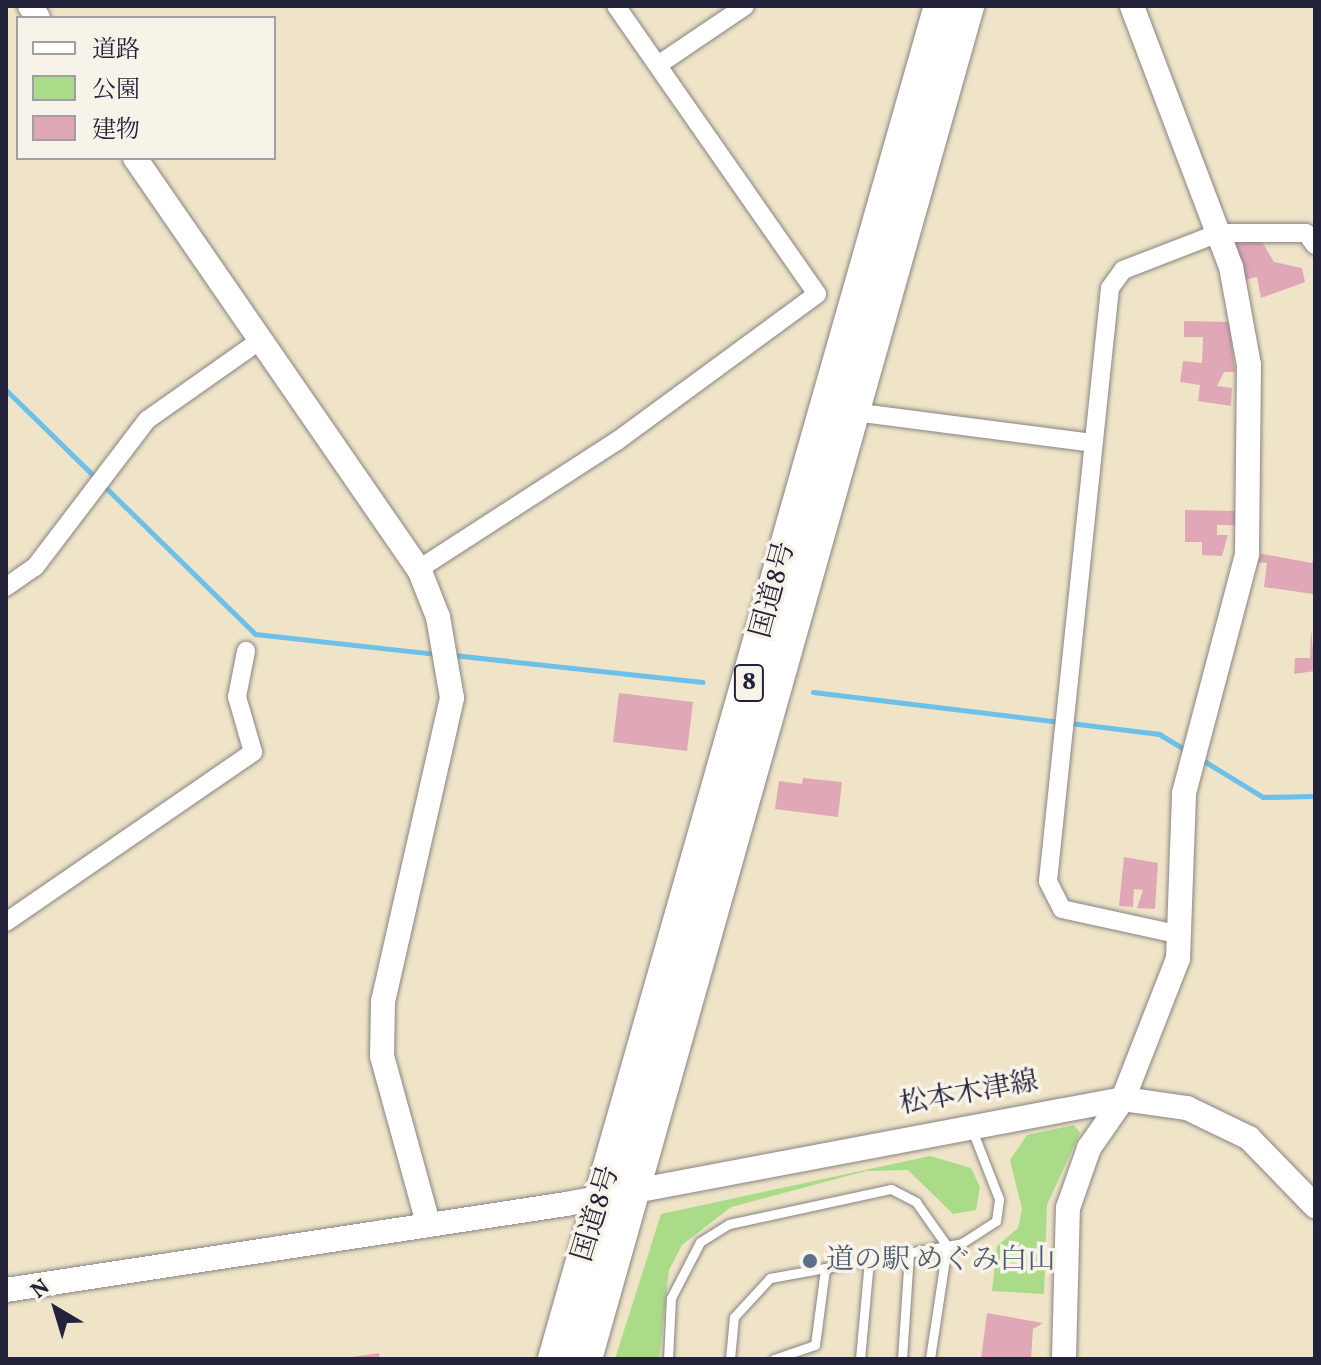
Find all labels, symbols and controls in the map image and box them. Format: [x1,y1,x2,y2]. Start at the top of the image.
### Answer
legend [16,16,276,160]
text: 道路 [92,34,140,68]
text: 公園 [92,74,140,108]
text: 建物 [92,114,140,148]
street label: 国道8号 [745,538,803,642]
road number: 8 [733,661,765,705]
street label: 松本木津線 [897,1065,1041,1123]
street label: 国道8号 [567,1162,627,1266]
place label: 道の駅 めぐみ白山 [826,1244,1056,1278]
marker: 道の駅 めぐみ白山 [801,1252,819,1270]
north arrow [16,1269,96,1349]
text: N [25,1273,57,1307]

